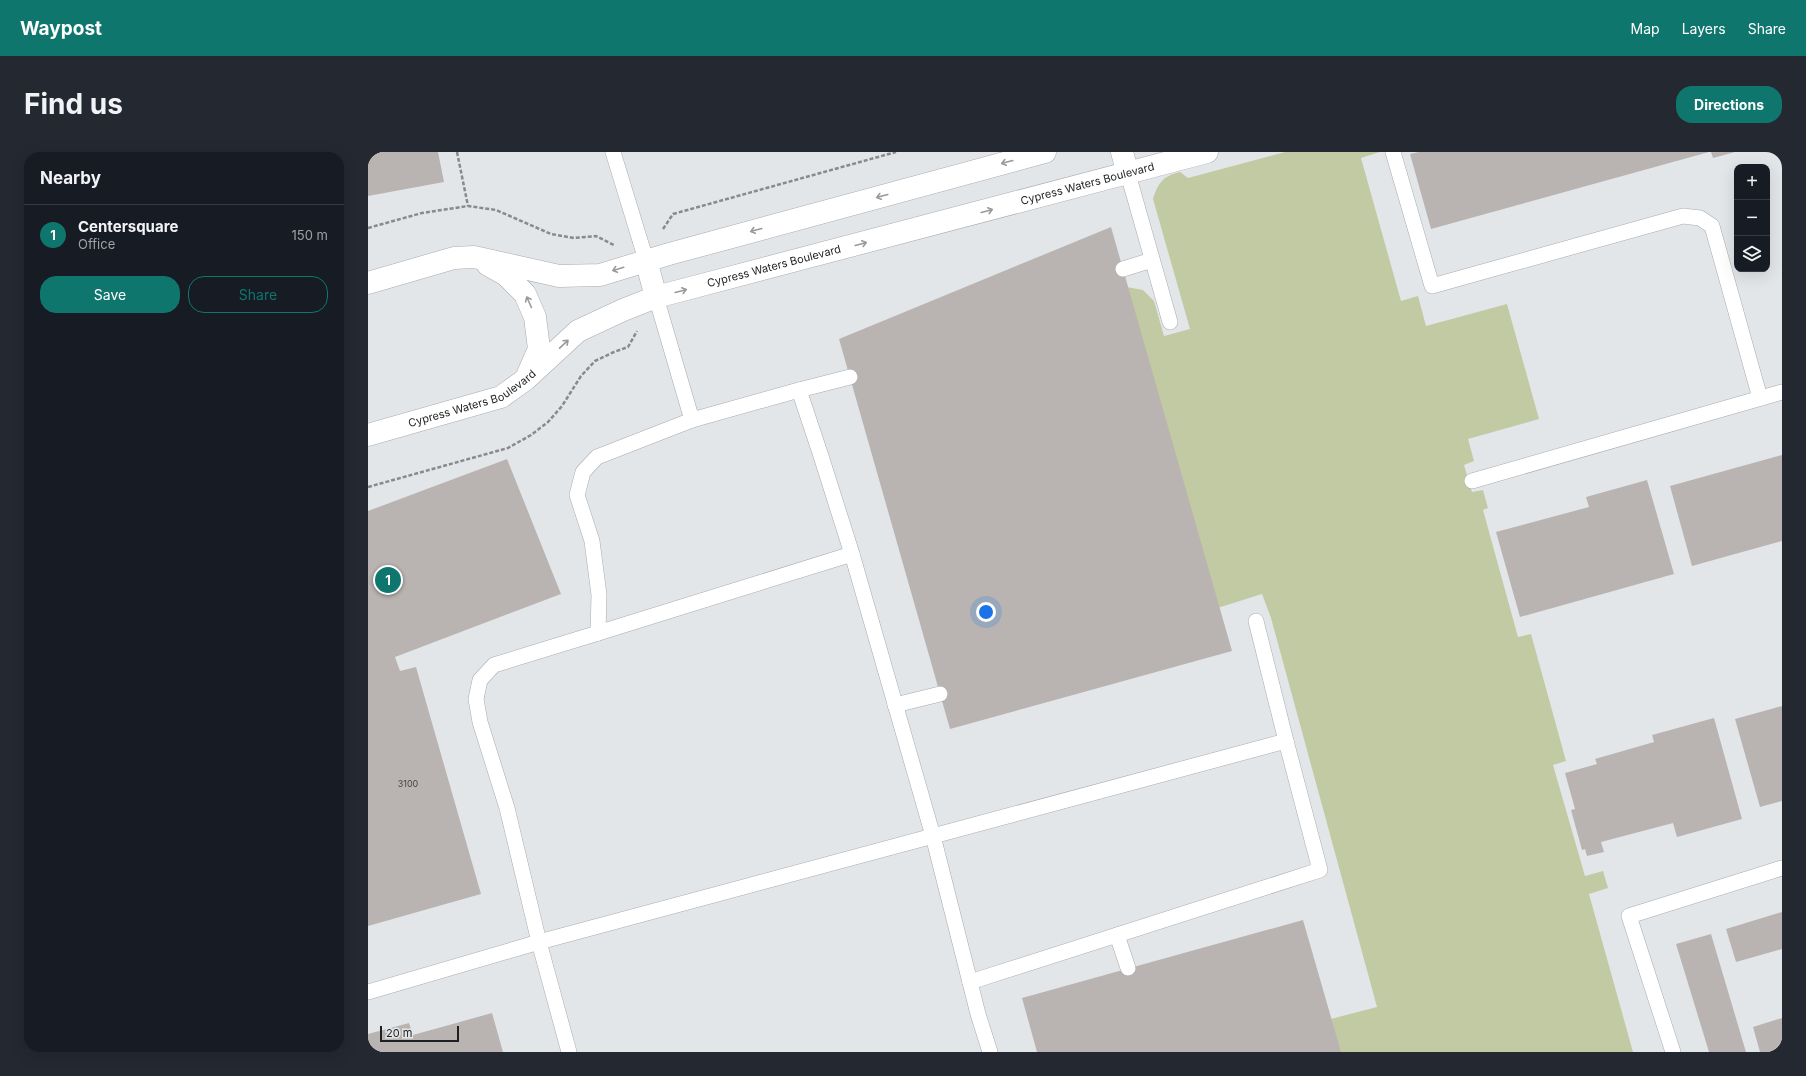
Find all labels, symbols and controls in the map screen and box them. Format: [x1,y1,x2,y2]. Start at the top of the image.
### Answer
text: Waypost [20,17,102,40]
text: Map [1631,20,1660,37]
text: Layers [1682,20,1726,37]
text: Share [1748,20,1786,37]
button: Directions [1676,86,1782,123]
text: Find us [24,87,123,121]
one-way arrow [1001,159,1014,166]
street label: Cypress Waters Boulevard [1019,159,1156,208]
map controls [1734,164,1770,272]
button: + [1734,164,1770,200]
text: Nearby [40,168,101,188]
one-way arrow [876,193,889,200]
button: − [1734,200,1770,236]
one-way arrow [980,206,993,214]
text: Centersquare [78,217,178,236]
text: 1 [50,227,56,243]
text: 150 m [292,227,328,243]
one-way arrow [750,227,763,234]
text: Office [78,236,115,252]
button: layers [1734,236,1770,272]
one-way arrow [854,239,867,247]
street label: Cypress Waters Boulevard [706,242,842,290]
one-way arrow [612,266,624,274]
button: Save [40,276,180,313]
button: Share [188,276,328,313]
one-way arrow [674,287,687,294]
one-way arrow [524,297,532,309]
one-way arrow [559,339,569,348]
street label: Cypress Waters Boulevard [407,367,539,430]
pin: 1 [375,565,401,595]
your location [976,602,996,622]
house number: 3100 [398,778,419,789]
scale bar [380,1024,459,1043]
text: 20 m [386,1026,412,1040]

